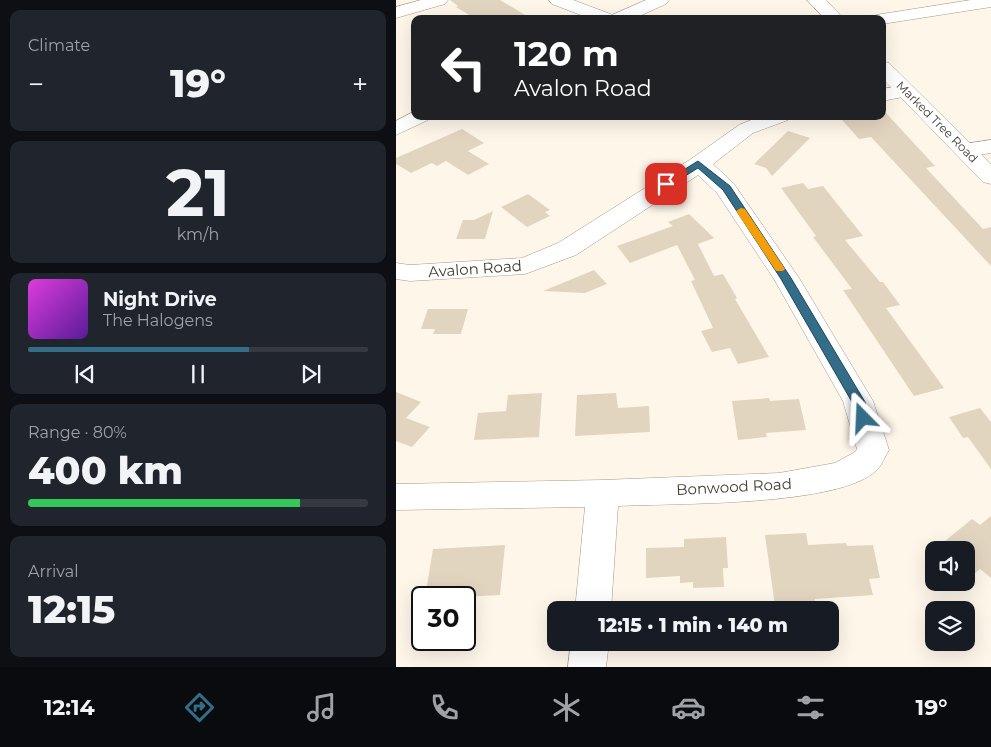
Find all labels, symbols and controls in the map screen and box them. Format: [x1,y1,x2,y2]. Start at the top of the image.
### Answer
text: 120 m [514,32,619,75]
icon: left [431,35,496,100]
text: Climate [28,36,90,55]
text: 19° [170,60,226,107]
text: − [28,67,44,101]
text: + [352,67,368,101]
text: Avalon Road [514,75,652,102]
street label: Marked Tree Road [893,78,981,166]
text: 21 [166,153,230,232]
pin [645,163,687,205]
icon: arrive [652,170,680,198]
text: km/h [177,225,219,244]
street label: Avalon Road [428,256,522,281]
text: Night Drive [103,288,217,311]
text: The Halogens [103,311,213,330]
icon: previous [71,360,99,388]
icon: pause [184,360,212,388]
icon: next [297,360,325,388]
position arrow [836,391,888,443]
text: Range · 80% [28,423,127,442]
text: 400 km [28,447,183,494]
street label: Bonwood Road [676,474,792,499]
map controls [925,541,975,651]
button: sound [925,541,975,591]
text: Arrival [28,562,78,581]
text: 12:15 [28,586,115,633]
speed limit sign: 30 [411,586,476,651]
button: layers [925,601,975,651]
text: 12:15 · 1 min · 140 m [598,614,788,637]
icon: directions [182,690,217,725]
icon: music [304,690,339,725]
icon: phone [427,690,462,725]
icon: climate [549,690,584,725]
icon: car [671,690,706,725]
icon: filters [793,690,828,725]
text: 12:14 [44,694,95,721]
text: 19° [916,694,947,721]

